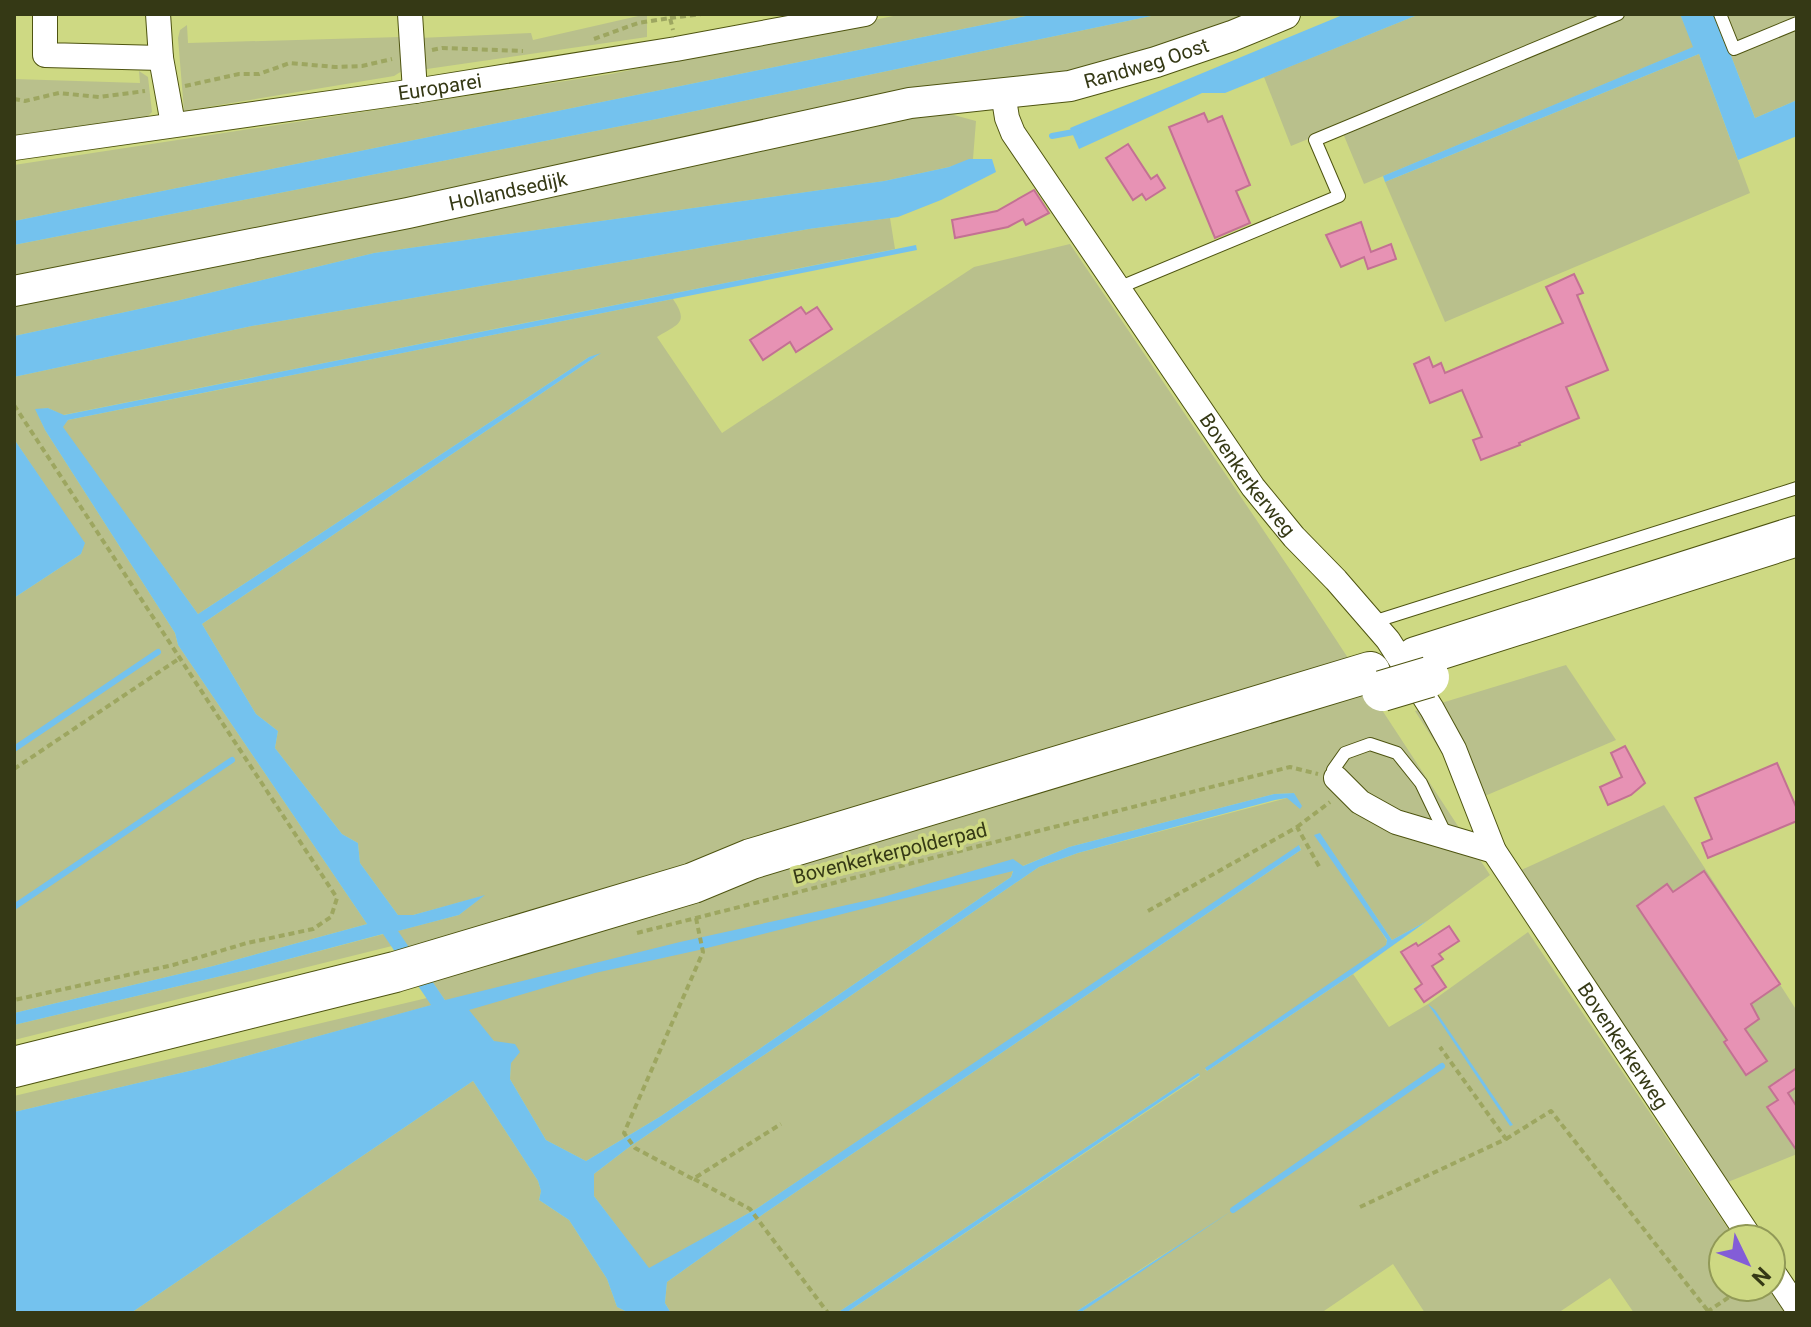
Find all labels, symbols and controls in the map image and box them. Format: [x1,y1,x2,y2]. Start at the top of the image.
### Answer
street label: Randweg Oost [1081,33,1212,94]
street label: Europarei [396,68,483,105]
street label: Hollandsedijk [446,166,570,216]
street label: Bovenkerkerweg [1195,409,1300,541]
street label: Bovenkerkerpolderpad [790,817,990,889]
street label: Bovenkerkerweg [1573,978,1674,1114]
north arrow [1707,1223,1787,1303]
text: N [1747,1262,1776,1291]

